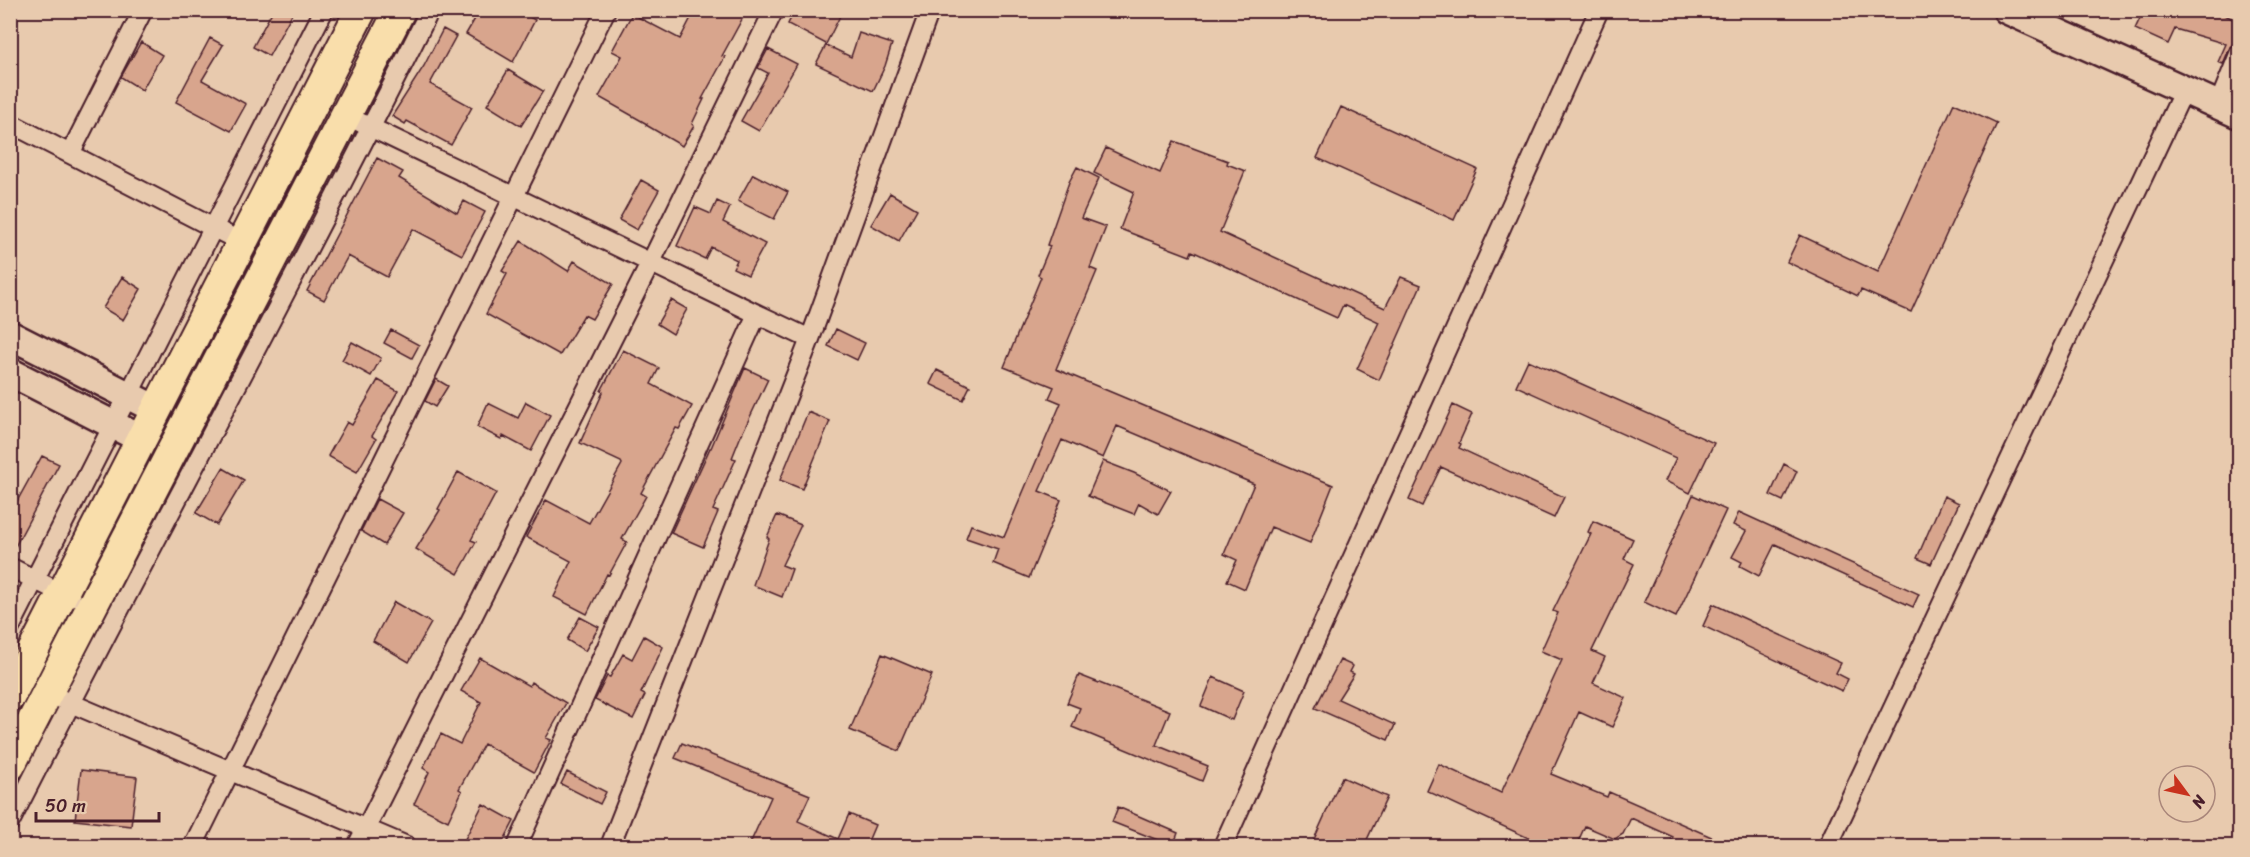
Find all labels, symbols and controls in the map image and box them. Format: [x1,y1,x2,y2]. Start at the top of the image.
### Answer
north arrow [2157,764,2217,824]
scale bar [36,785,159,823]
text: N [2183,789,2215,815]
text: 50 m [45,790,86,822]

